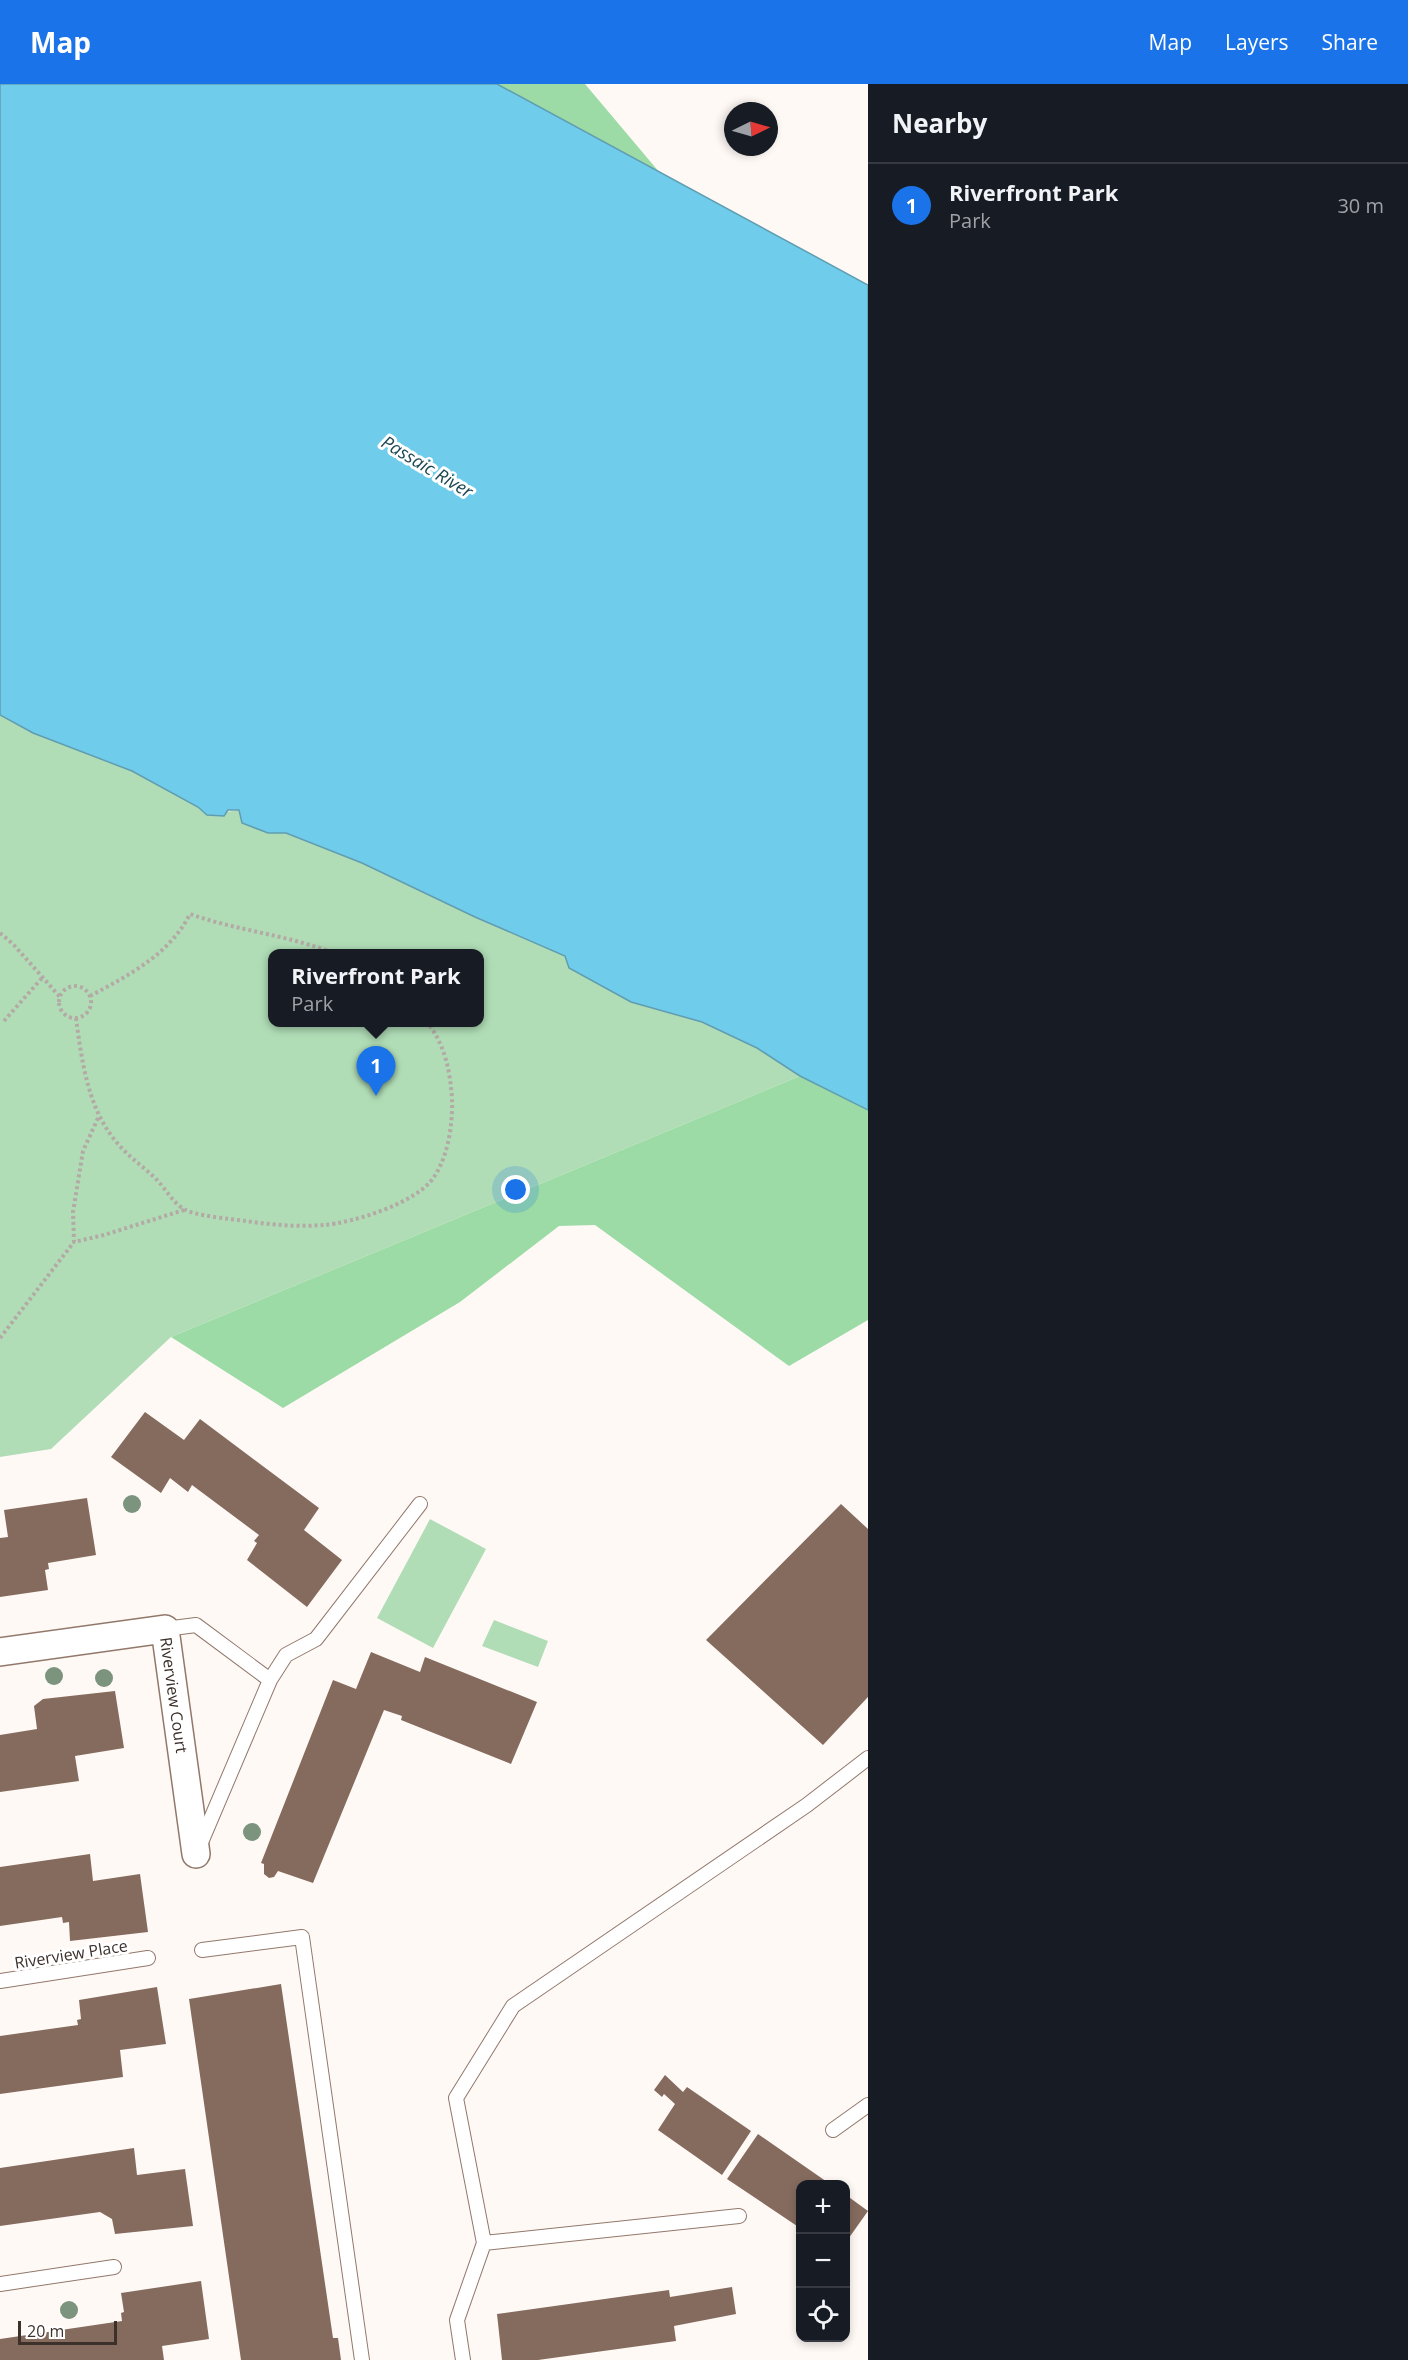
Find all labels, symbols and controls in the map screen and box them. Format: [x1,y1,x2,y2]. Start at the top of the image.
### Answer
text: Map [30,23,91,61]
text: Map [1149,28,1192,56]
text: Layers [1225,28,1289,56]
text: Share [1322,28,1378,56]
north arrow [724,102,778,156]
text: Nearby [892,105,987,141]
text: Riverfront Park [949,177,1118,207]
text: 1 [906,192,917,219]
text: 30 m [1337,192,1384,219]
text: Park [949,207,991,234]
water label: Passaic River [377,429,478,503]
popup [268,949,484,1027]
text: Riverfront Park [291,960,461,990]
text: Park [291,990,333,1017]
pin: 1 [356,1046,395,1096]
your location [501,1175,530,1204]
street label: Riverview Court [155,1636,193,1755]
street label: Riverview Place [13,1934,129,1974]
map controls [796,2180,850,2342]
button: + [796,2180,850,2234]
button: − [796,2234,850,2288]
button: locate [796,2288,850,2342]
scale bar [18,2318,117,2346]
text: 20 m [27,2320,64,2342]

